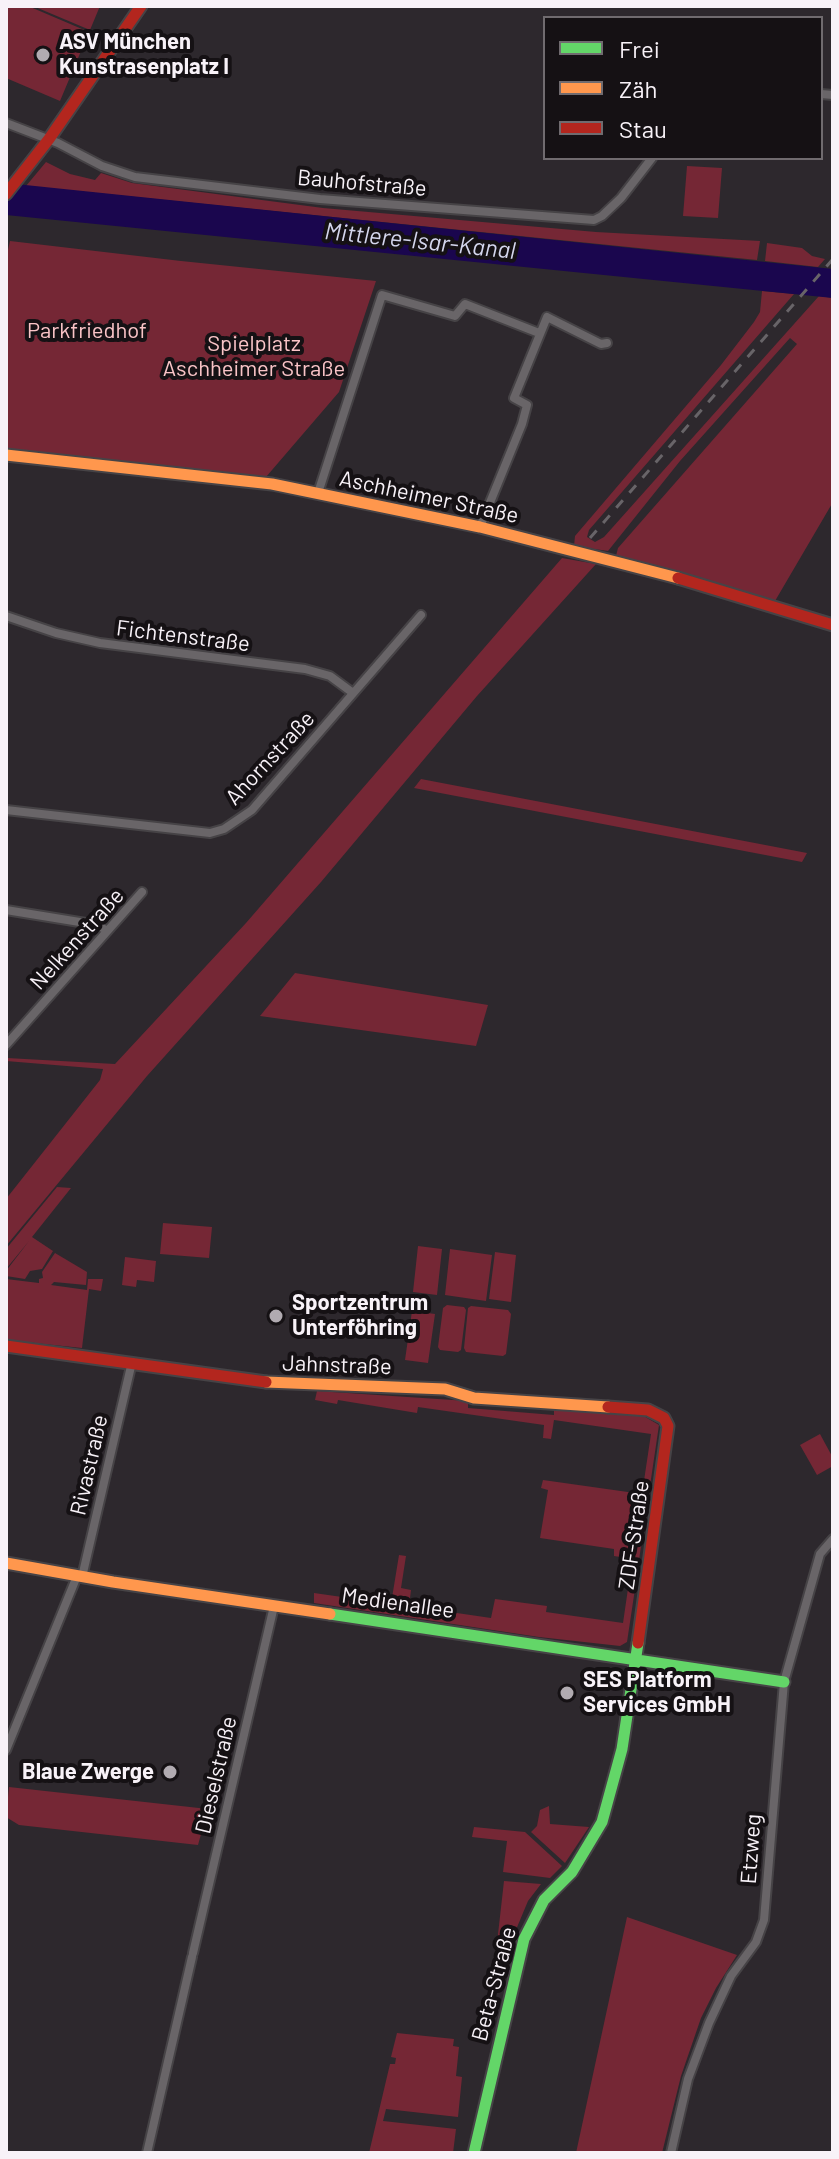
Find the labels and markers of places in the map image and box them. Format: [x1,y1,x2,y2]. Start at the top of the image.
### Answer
place label: ASV München Kunstrasenplatz I [59,29,229,80]
marker: ASV München Kunstrasenplatz I [34,46,52,64]
place label: Sportzentrum Unterföhring [292,1290,428,1342]
marker: Sportzentrum Unterföhring [267,1307,285,1325]
place label: SES Platform Services GmbH [583,1667,731,1718]
marker: SES Platform Services GmbH [558,1684,576,1702]
place label: Blaue Zwerge [22,1759,154,1785]
marker: Blaue Zwerge [161,1763,179,1781]

